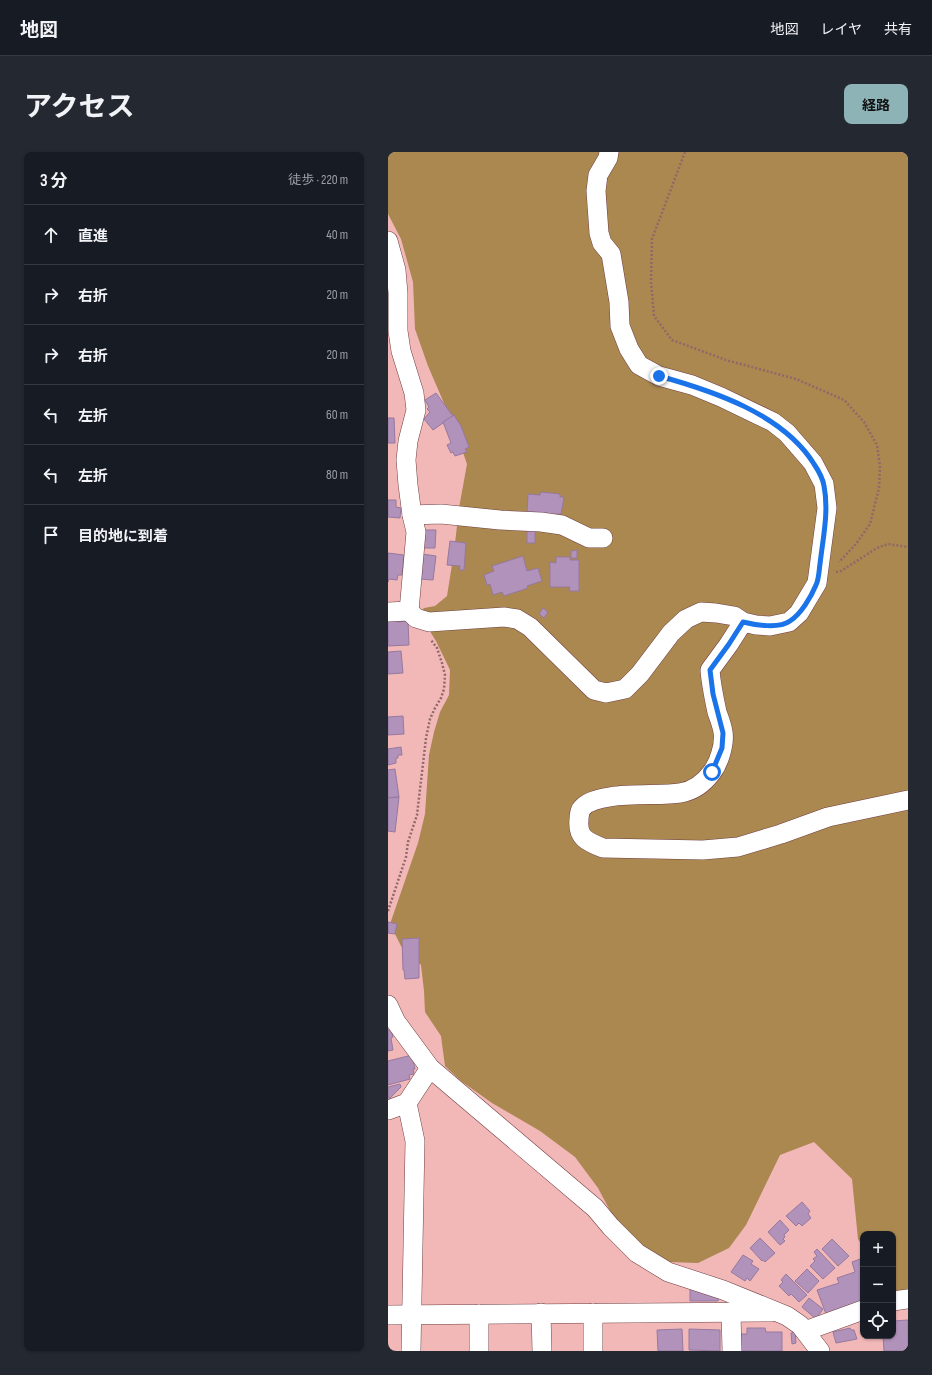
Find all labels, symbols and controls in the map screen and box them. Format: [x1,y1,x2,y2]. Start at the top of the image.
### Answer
text: 地図 [20,19,58,42]
text: 地図 [770,21,798,38]
text: レイヤ [820,21,862,38]
text: 共有 [884,21,912,38]
button: 経路 [844,84,908,124]
text: アクセス [24,91,135,124]
text: 3 分 [40,171,67,191]
text: 徒歩 · 220 m [288,172,348,188]
icon: ahead [40,224,62,246]
text: 直進 [78,227,108,246]
text: 40 m [326,227,348,243]
icon: right [40,284,62,306]
text: 右折 [78,287,108,306]
text: 20 m [326,287,348,303]
icon: right [40,344,62,366]
text: 右折 [78,347,108,366]
text: 20 m [326,347,348,363]
route end [650,367,668,385]
icon: left [40,404,62,426]
text: 左折 [78,407,108,426]
text: 60 m [326,407,348,423]
icon: left [40,464,62,486]
text: 左折 [78,467,108,486]
text: 80 m [326,467,348,483]
icon: arrive [40,524,62,546]
text: 目的地に到着 [78,527,168,546]
route start [703,763,721,781]
map controls [860,1231,896,1339]
button: + [860,1231,896,1267]
button: − [860,1267,896,1303]
button: locate [860,1303,896,1339]

